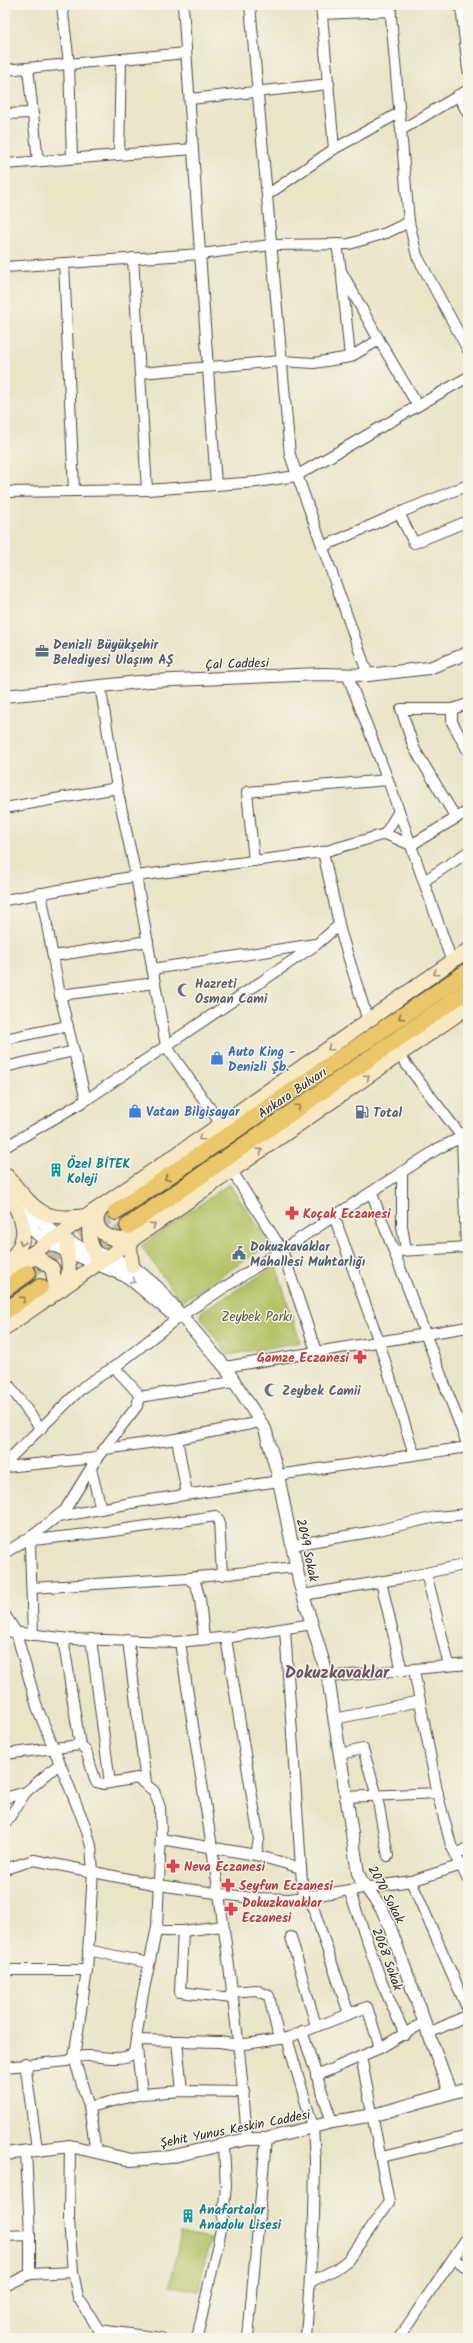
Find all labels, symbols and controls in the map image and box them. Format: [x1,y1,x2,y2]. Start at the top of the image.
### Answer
place label: Denizli Büyükşehir Belediyesi Ulaşım AŞ [53,635,174,671]
office icon: Denizli Büyükşehir Belediyesi Ulaşım AŞ [34,643,50,659]
street label: Çal Caddesi [205,653,270,676]
one-way arrow [433,968,440,976]
place label: Hazreti Osman Cami [195,974,268,1010]
mosque icon: Hazreti Osman Cami [176,982,192,998]
one-way arrow [398,1012,405,1020]
place label: Auto King - Denizli Şb. [228,1042,296,1078]
one-way arrow [328,1043,335,1050]
shop icon: Auto King - Denizli Şb. [209,1050,225,1066]
street label: Ankara Bulvarı [254,1062,332,1124]
one-way arrow [363,1074,370,1082]
place label: Vatan Bilgisayar [146,1102,241,1123]
shop icon: Vatan Bilgisayar [127,1103,143,1119]
place label: Total [373,1103,402,1124]
fuel station icon: Total [354,1104,370,1120]
one-way arrow [293,1105,300,1112]
one-way arrow [198,1133,205,1140]
one-way arrow [256,1148,263,1156]
place label: Özel BİTEK Koleji [67,1154,130,1190]
building icon: Özel BİTEK Koleji [48,1162,64,1178]
one-way arrow [164,1173,171,1181]
place label: Koçak Eczanesi [303,1204,391,1225]
pharmacy icon: Koçak Eczanesi [284,1205,300,1221]
one-way arrow [149,1222,156,1230]
place label: Dokuzkavaklar Mahallesi Muhtarlığı [250,1237,366,1273]
one-way arrow [18,1240,27,1247]
public building icon: Dokuzkavaklar Mahallesi Muhtarlığı [231,1245,247,1261]
one-way arrow [129,1276,136,1284]
one-way arrow [18,1297,25,1304]
park label: Zeybek Parkı [222,1307,292,1328]
place label: Gamze Eczanesi [257,1348,350,1369]
pharmacy icon: Gamze Eczanesi [352,1349,368,1365]
place label: Zeybek Camii [282,1381,361,1402]
mosque icon: Zeybek Camii [263,1382,279,1398]
street label: 2049 Sokak [290,1517,324,1585]
district label: Dokuzkavaklar [285,1660,390,1687]
place label: Neva Eczanesi [184,1857,266,1878]
pharmacy icon: Neva Eczanesi [165,1858,181,1874]
street label: 2070 Sokak [362,1862,410,1928]
place label: Seyfun Eczanesi [239,1876,333,1897]
pharmacy icon: Seyfun Eczanesi [220,1877,236,1893]
place label: Dokuzkavaklar Eczanesi [242,1893,323,1929]
pharmacy icon: Dokuzkavaklar Eczanesi [223,1901,239,1917]
street label: 2068 Sokak [366,1925,408,1995]
street label: Şehit Yunus Keskin Caddesi [158,2104,313,2154]
place label: Anafartalar Anadolu Lisesi [199,2200,282,2236]
building icon: Anafartalar Anadolu Lisesi [180,2208,196,2224]

